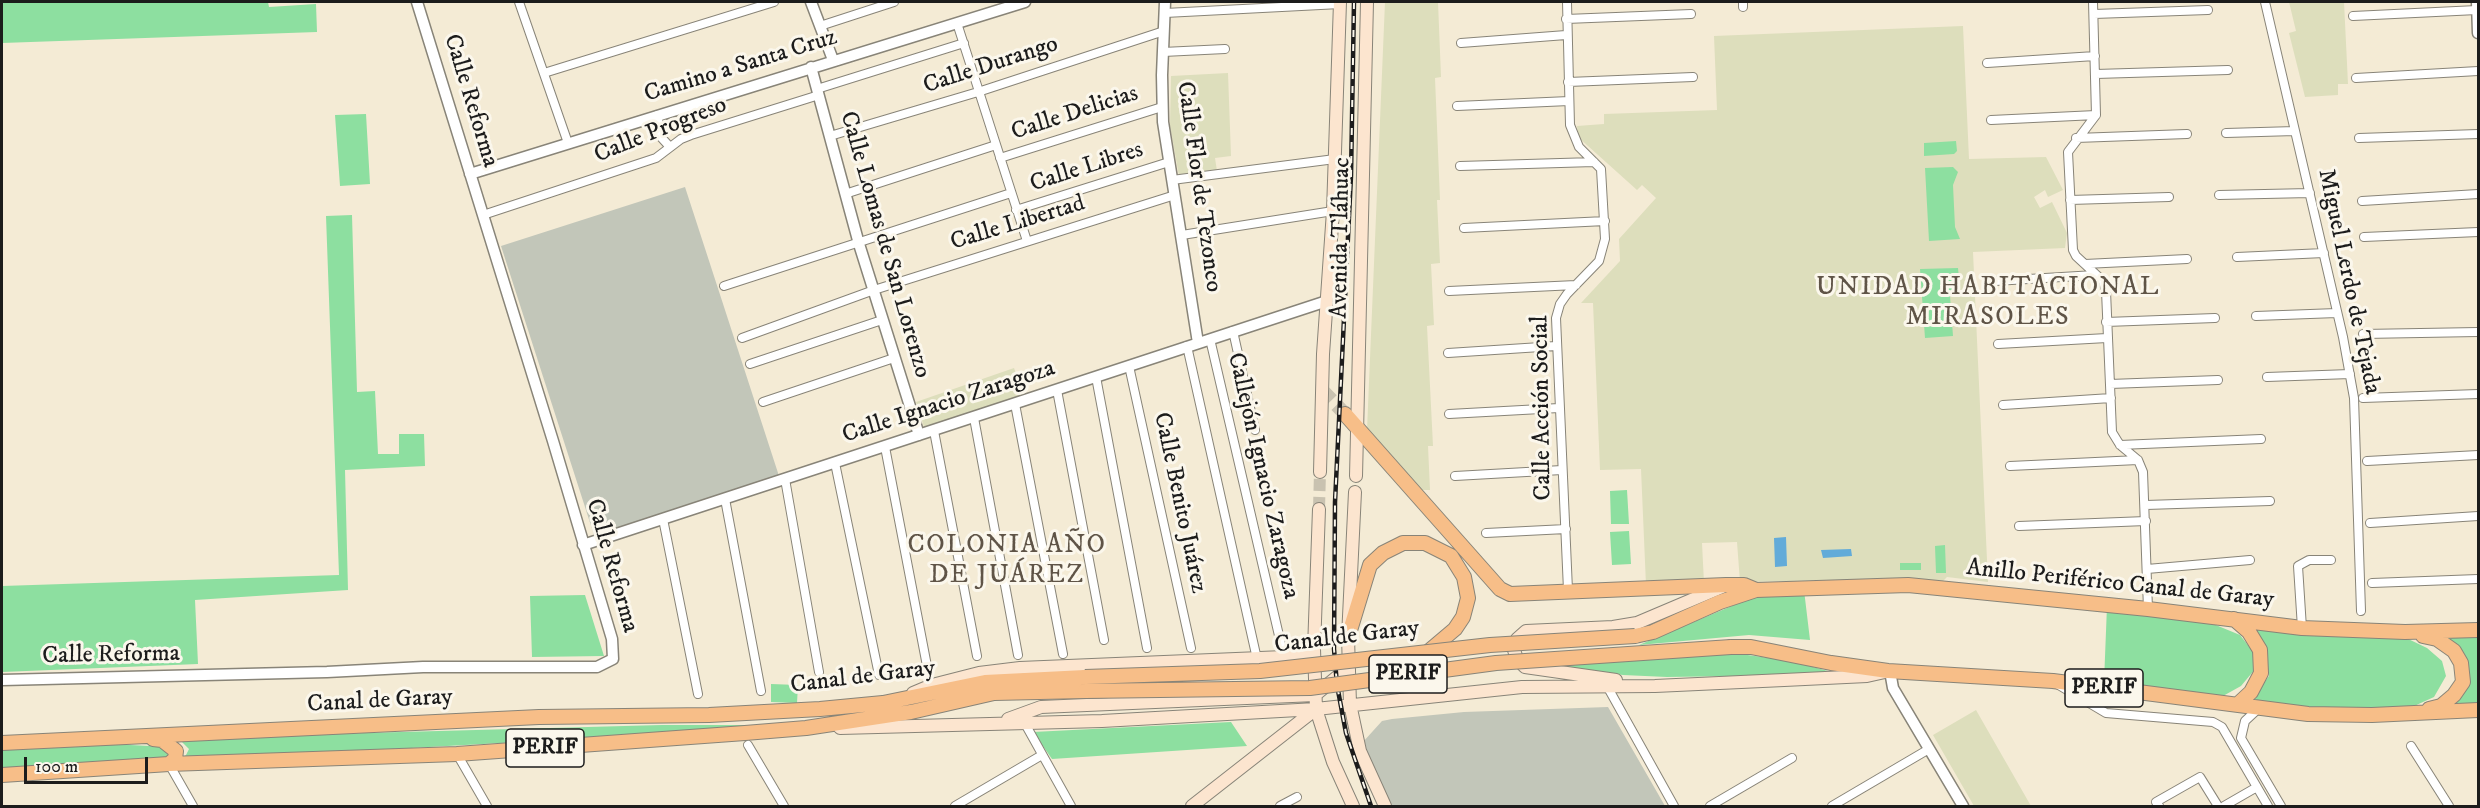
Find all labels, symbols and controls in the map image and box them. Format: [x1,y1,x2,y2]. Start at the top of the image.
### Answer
street label: Camino a Santa Cruz [641,24,841,110]
street label: Calle Reforma [436,31,504,171]
street label: Calle Durango [920,31,1062,101]
street label: Calle Delicias [1008,80,1142,148]
street label: Calle Flor de Tezonco [1169,80,1227,294]
street label: Calle Progreso [591,91,731,171]
street label: Calle Lomas de San Lorenzo [832,108,936,382]
street label: Calle Libres [1027,136,1147,200]
street label: Avenida Tláhuac [1326,157,1358,319]
street label: Miguel Lerdo de Tejada [2310,167,2386,397]
street label: Calle Libertad [947,190,1089,258]
district label: UNIDAD HABITACIONAL MIRASOLES [1816,273,2160,334]
street label: Calle Acción Social [1527,315,1559,501]
street label: Callejón Ignacio Zaragoza [1220,350,1304,602]
street label: Calle Ignacio Zaragoza [839,355,1059,451]
street label: Calle Benito Juárez [1146,410,1212,596]
street label: Calle Reforma [578,496,644,636]
district label: COLONIA AÑO DE JUÁREZ [908,531,1106,592]
street label: Anillo Periférico Canal de Garay [1965,555,2275,615]
street label: Canal de Garay [1273,615,1421,661]
street label: Calle Reforma [42,640,180,672]
street label: Canal de Garay [789,655,937,701]
road number: PERIF [1369,655,1447,693]
road number: PERIF [2065,669,2143,707]
street label: Canal de Garay [307,684,453,720]
road number: PERIF [506,729,584,767]
scale bar [27,745,152,783]
text: 100 m [35,756,78,778]

